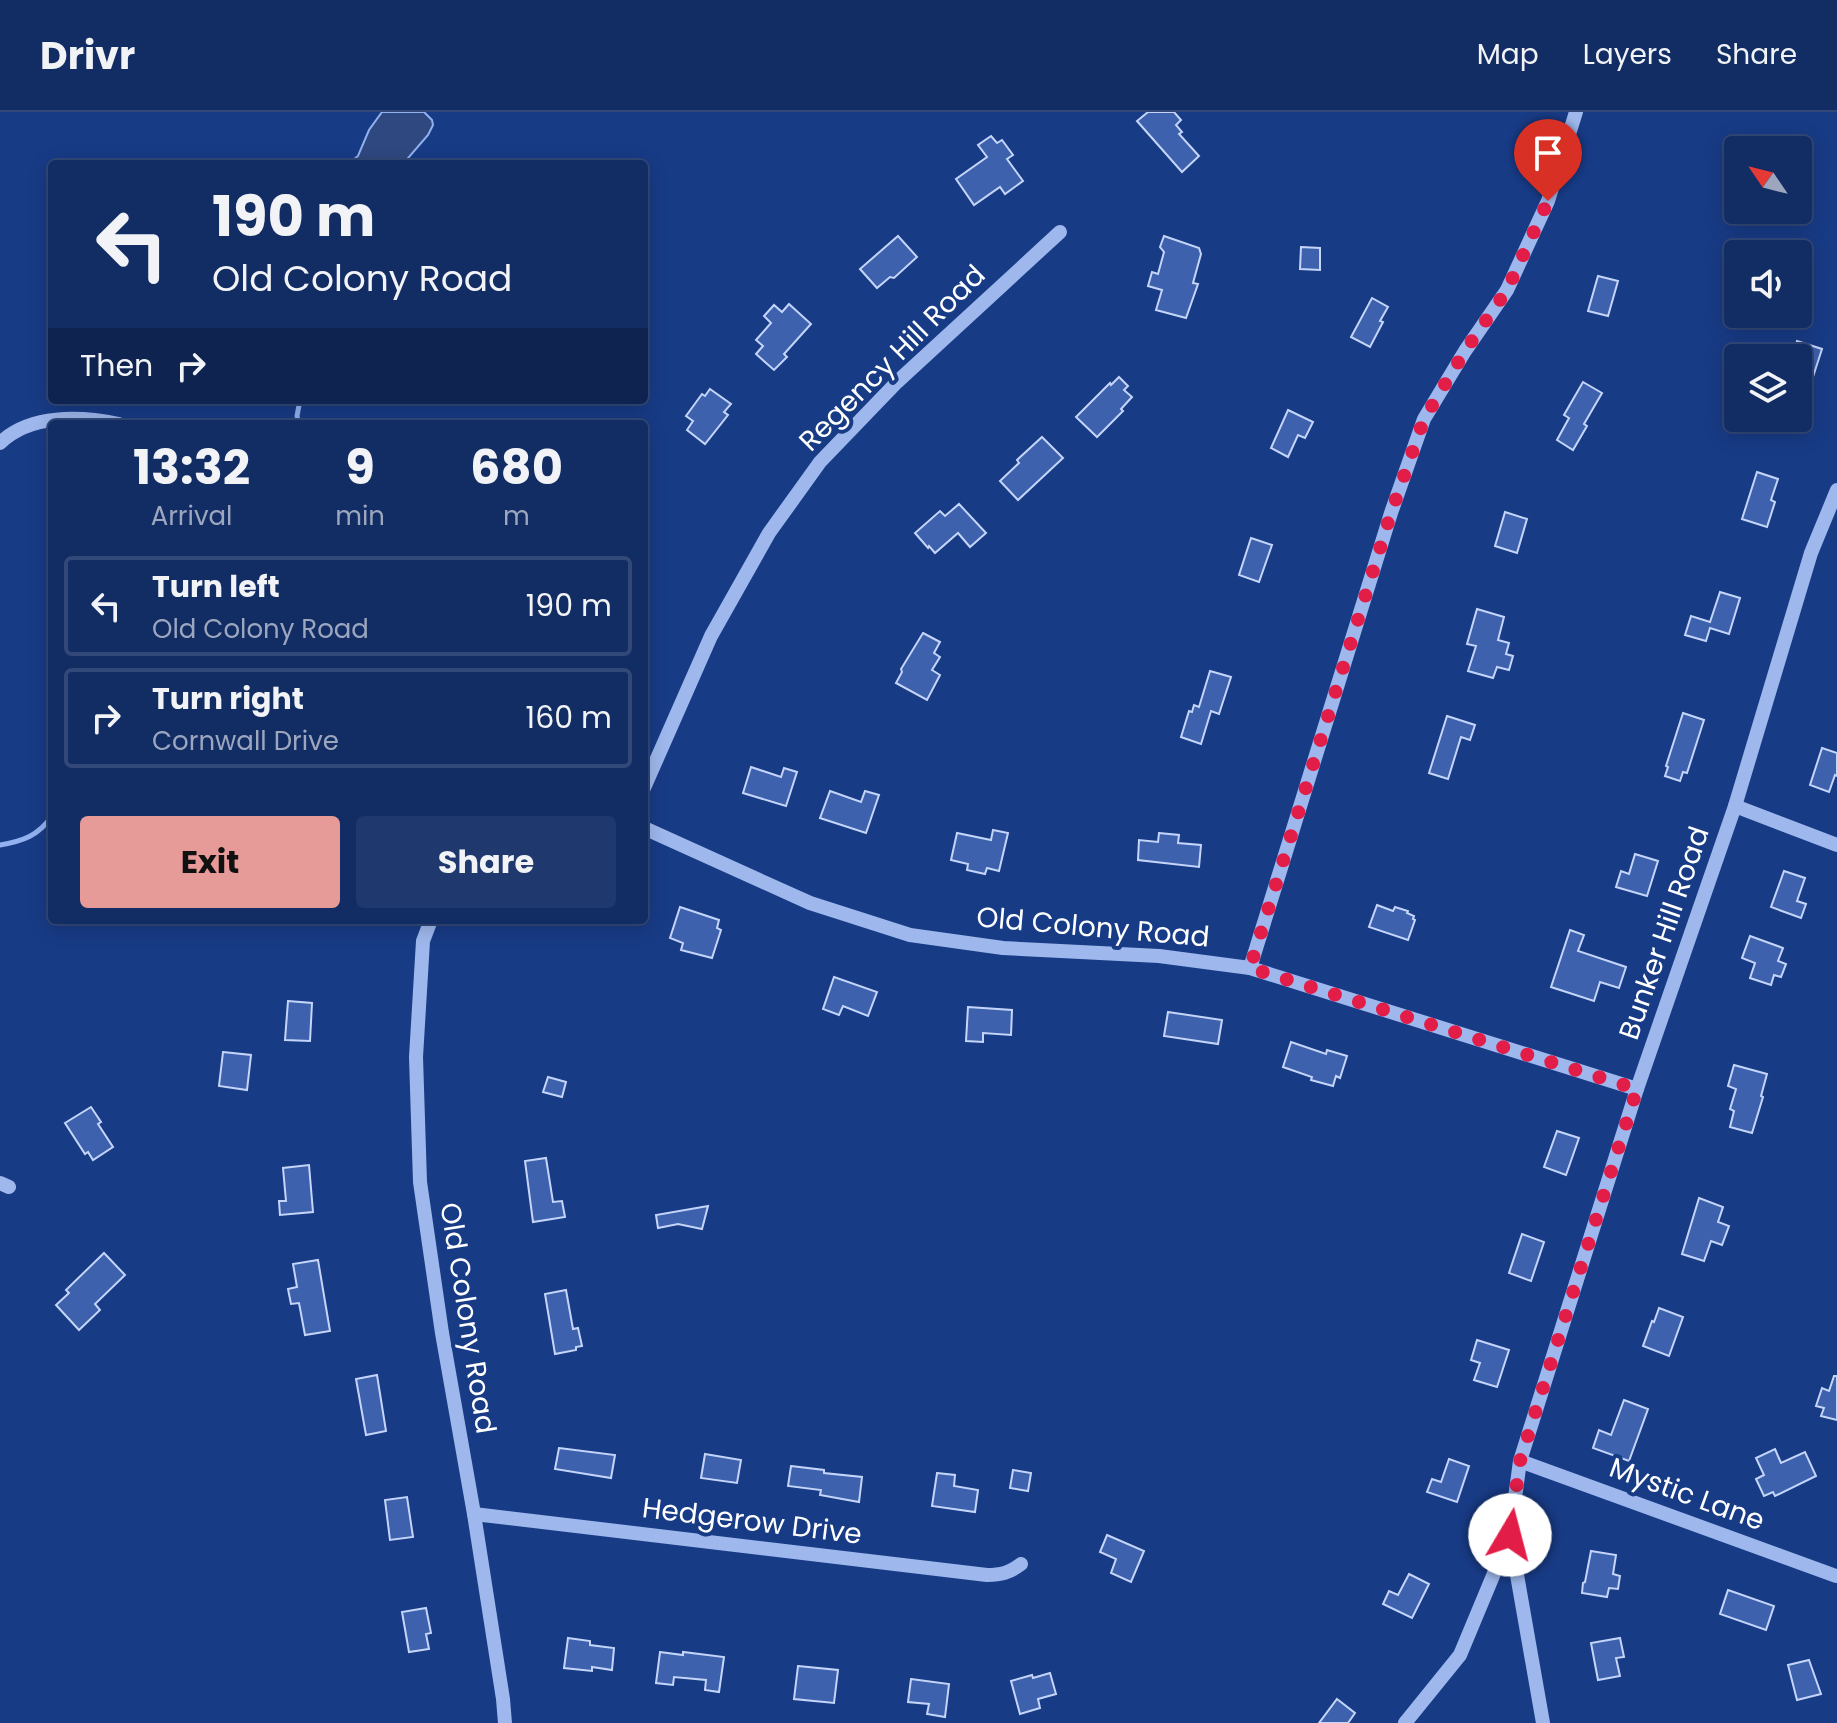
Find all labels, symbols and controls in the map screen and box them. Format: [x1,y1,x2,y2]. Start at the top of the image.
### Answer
text: Drivr [40,29,135,82]
text: Map [1477,35,1539,74]
text: Layers [1583,35,1672,74]
text: Share [1716,35,1797,74]
pin [1514,119,1582,201]
icon: arrive [1526,131,1570,175]
north arrow [1724,136,1812,224]
map controls [1724,136,1812,432]
text: 190 m [212,177,375,256]
icon: left [80,192,184,296]
button: sound [1724,240,1812,328]
text: Old Colony Road [212,253,512,304]
street label: Regency Hill Road [790,256,994,460]
text: Then [80,344,153,387]
icon: right [169,344,213,388]
button: layers [1724,344,1812,432]
text: 13:32 [133,434,250,501]
text: 9 [345,434,375,501]
text: 680 [470,434,563,501]
text: Arrival [151,498,233,534]
text: min [335,498,385,534]
text: m [503,498,530,534]
text: Turn left [152,565,280,608]
icon: left [84,584,128,628]
text: 190 m [526,584,612,627]
text: Old Colony Road [152,611,369,647]
text: Turn right [152,677,304,720]
icon: right [84,696,128,740]
text: 160 m [526,696,612,739]
text: Cornwall Drive [152,723,339,759]
button: Exit [80,816,340,908]
button: Share [356,816,616,908]
street label: Bunker Hill Road [1609,821,1719,1045]
street label: Old Colony Road [975,897,1211,957]
street label: Old Colony Road [430,1200,506,1436]
street label: Mystic Lane [1604,1448,1770,1540]
street label: Hedgerow Drive [640,1488,864,1554]
position arrow [1468,1493,1552,1577]

